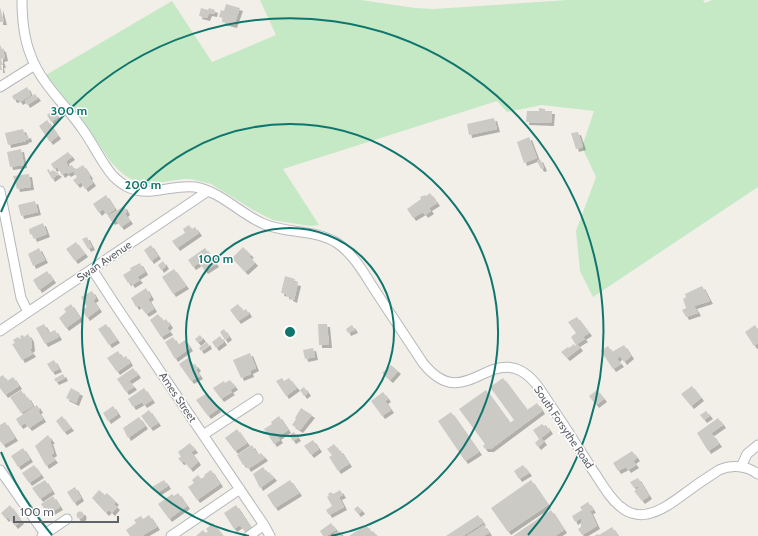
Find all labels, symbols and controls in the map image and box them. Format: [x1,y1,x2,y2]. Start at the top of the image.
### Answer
text: 300 m [51,103,87,118]
text: 200 m [125,177,161,192]
street label: Swan Avenue [74,237,134,284]
text: 100 m [199,251,233,266]
centre of rings [283,325,297,339]
street label: Ames Street [156,369,200,425]
street label: South Forsythe Road [531,383,597,471]
scale bar [14,498,118,524]
text: 100 m [20,504,54,519]

